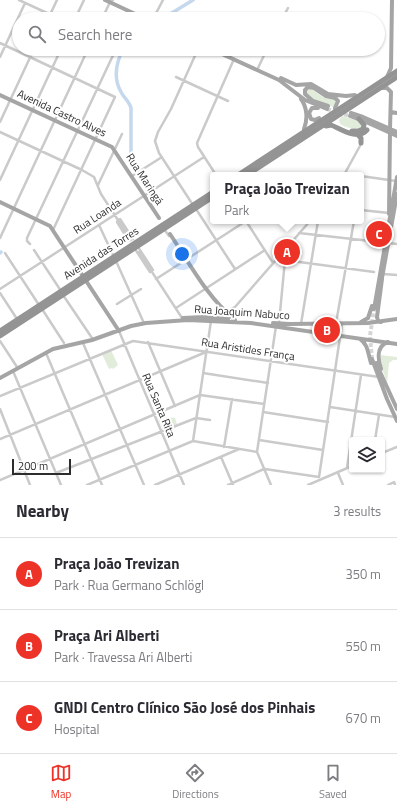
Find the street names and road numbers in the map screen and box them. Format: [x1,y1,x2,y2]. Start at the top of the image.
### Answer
street label: Avenida Castro Alves [15,85,109,141]
street label: Rua Maringá [122,150,168,208]
street label: Rua Loanda [70,194,125,237]
street label: Avenida das Torres [60,223,142,283]
street label: Rua Joaquim Nabuco [194,301,290,323]
street label: Rua Aristides França [200,334,296,364]
street label: Rua Santa Rita [138,370,180,440]

